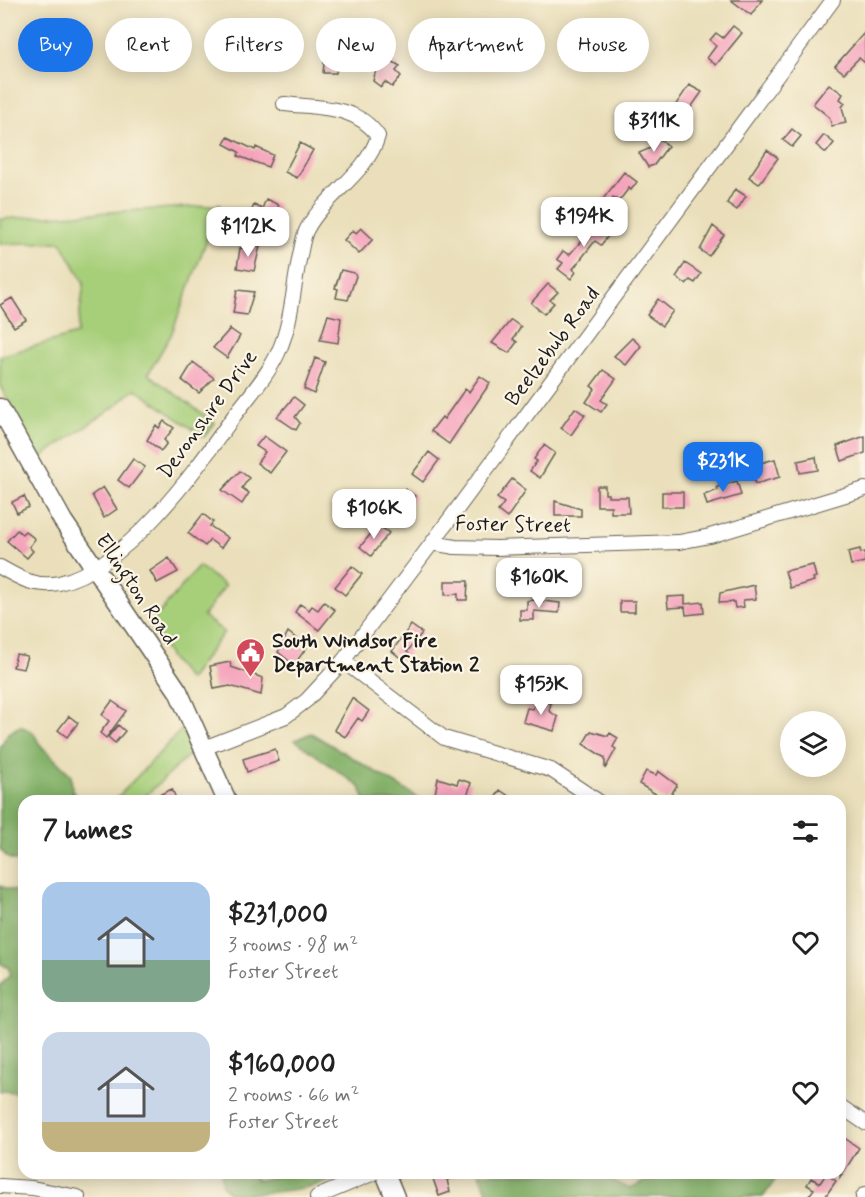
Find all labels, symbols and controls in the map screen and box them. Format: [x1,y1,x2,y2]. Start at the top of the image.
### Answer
chip: Buy [18,18,93,72]
chip: Rent [105,18,192,72]
chip: Filters [204,18,304,72]
chip: New [316,18,396,72]
chip: Apartment [408,18,545,72]
chip: House [557,18,649,72]
pin: $311K [612,102,696,153]
text: $311K [628,108,680,135]
pin: $194K [542,197,626,248]
text: $194K [555,203,613,230]
pin: $112K [206,207,290,258]
text: $112K [220,213,276,240]
street label: Beelzebub Road [499,281,607,412]
street label: Devonshire Drive [151,344,264,485]
pin: $231K [681,442,765,493]
text: $231K [697,448,749,475]
pin: $106K [332,489,416,540]
text: $106K [346,495,402,522]
street label: Foster Street [455,510,571,540]
street label: Ellington Road [87,528,184,652]
pin: $160K [497,558,581,609]
text: $160K [510,564,568,591]
place label: South Windsor Fire Department Station 2 [272,627,480,679]
public building icon: South Windsor Fire Department Station 2 [235,636,267,678]
pin: $153K [499,665,583,716]
text: $153K [514,671,568,698]
map controls [780,711,846,777]
button: layers [780,711,846,777]
text: 7 homes [42,814,133,848]
icon: filters [789,815,822,848]
text: $231,000 [228,898,328,932]
icon: home [90,906,162,978]
icon: heart [789,926,822,959]
text: 3 rooms · 98 m² [228,932,358,959]
text: Foster Street [228,959,338,986]
text: $160,000 [228,1048,336,1082]
icon: home [90,1056,162,1128]
icon: heart [789,1076,822,1109]
text: 2 rooms · 66 m² [228,1082,359,1109]
text: Foster Street [228,1109,338,1136]

